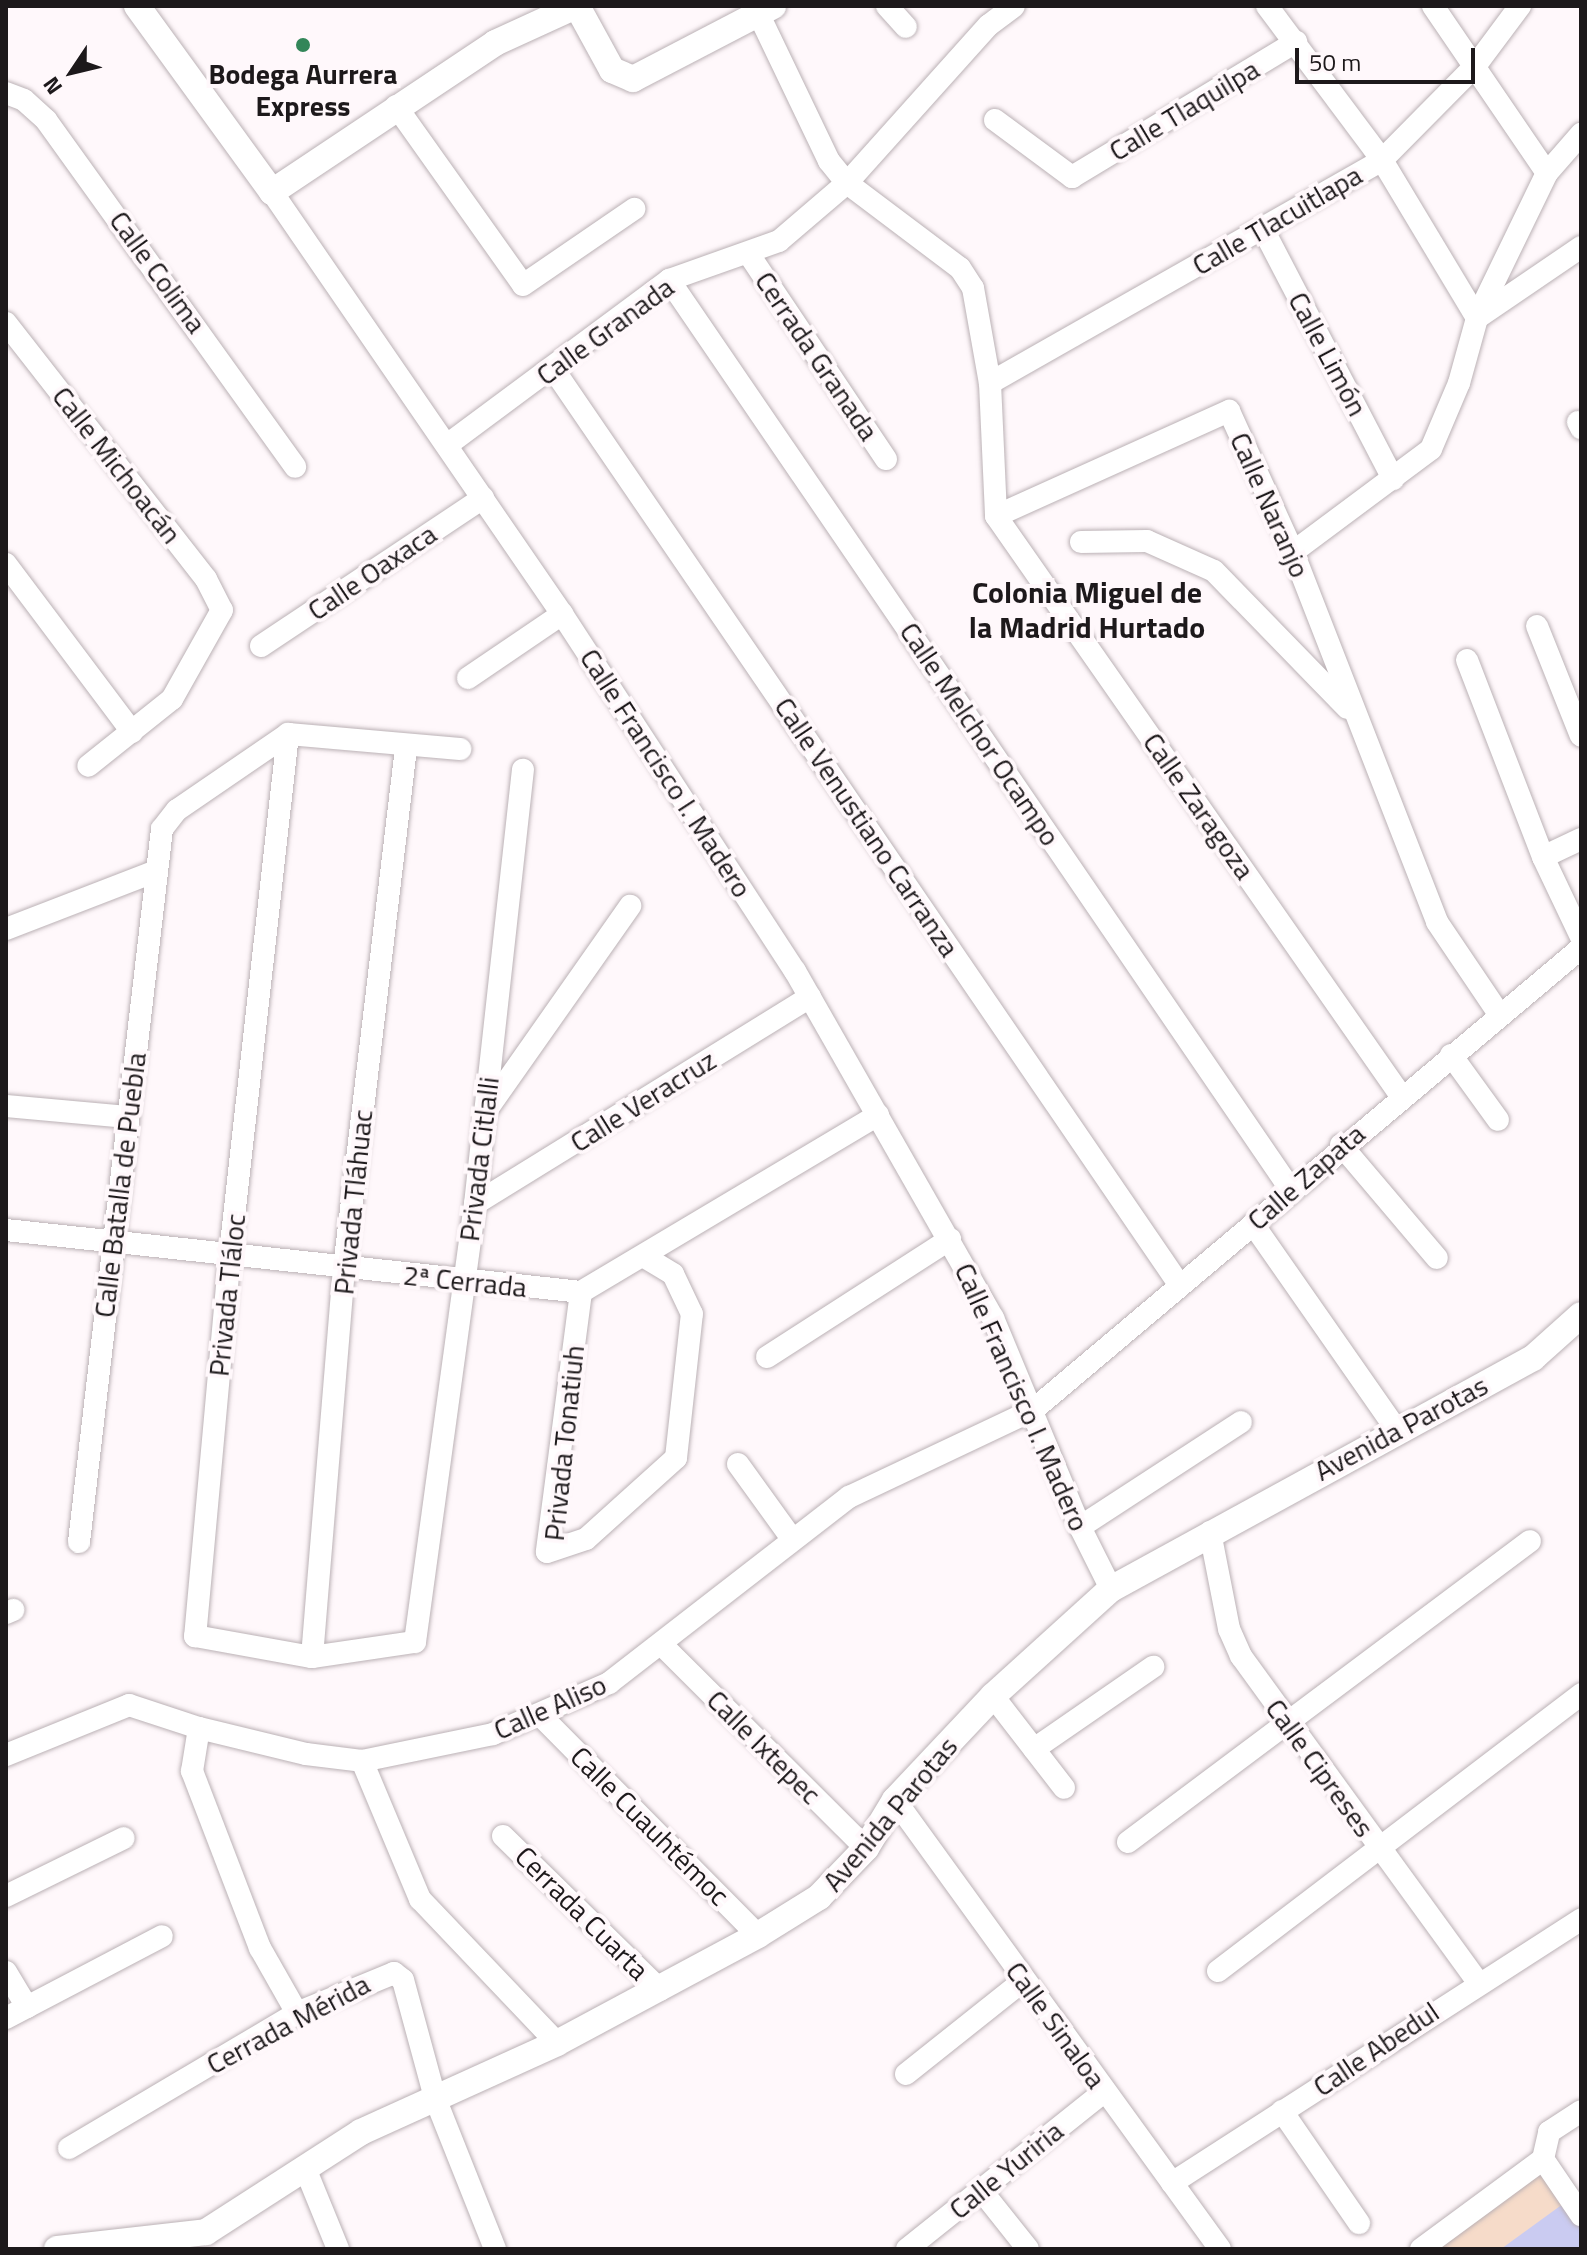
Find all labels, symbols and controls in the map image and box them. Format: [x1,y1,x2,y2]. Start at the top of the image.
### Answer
north arrow [32,32,112,112]
scale bar [1299,32,1479,82]
marker: Bodega Aurrera Express [294,36,312,54]
text: 50 m [1309,44,1361,80]
street label: Calle Tlaquilpa [1103,52,1265,168]
place label: Bodega Aurrera Express [208,57,398,123]
text: N [34,70,71,102]
street label: Calle Tlacuitlapa [1186,158,1368,282]
street label: Calle Colima [103,205,213,339]
street label: Cerrada Granada [748,265,886,447]
street label: Calle Granada [530,270,680,392]
street label: Calle Limón [1281,286,1375,422]
street label: Calle Michoacán [45,380,189,550]
street label: Calle Naranjo [1223,427,1317,583]
street label: Calle Oaxaca [301,517,443,627]
district label: Colonia Miguel de la Madrid Hurtado [969,574,1205,644]
street label: Calle Melchor Ocampo [893,616,1067,852]
street label: Calle Francisco I. Madero [573,642,759,904]
street label: Calle Venustiano Carranza [768,691,966,963]
street label: Calle Zaragoza [1136,726,1262,886]
street label: Calle Veracruz [564,1043,722,1159]
street label: Calle Batalla de Puebla [87,1051,153,1319]
street label: Privada Citlalli [452,1075,506,1243]
street label: Privada Tláhuac [327,1108,379,1296]
street label: Calle Zapata [1241,1117,1371,1237]
street label: Privada Tláloc [202,1212,252,1378]
street label: 2ª Cerrada [402,1258,528,1304]
street label: Calle Francisco I. Madero [948,1258,1096,1536]
street label: Privada Tonatiuh [537,1343,591,1543]
street label: Avenida Parotas [1309,1368,1493,1488]
street label: Calle Aliso [489,1667,611,1747]
street label: Calle Ixtepec [700,1683,828,1811]
street label: Calle Cipreses [1259,1692,1381,1844]
street label: Avenida Parotas [816,1730,964,1898]
street label: Calle Cuauhtémoc [564,1740,736,1912]
street label: Cerrada Cuarta [508,1839,656,1987]
street label: Calle Sinaloa [999,1955,1113,2095]
street label: Cerrada Mérida [201,1967,375,2081]
street label: Calle Abedul [1307,1995,1445,2103]
street label: Calle Yuriria [942,2114,1070,2226]

